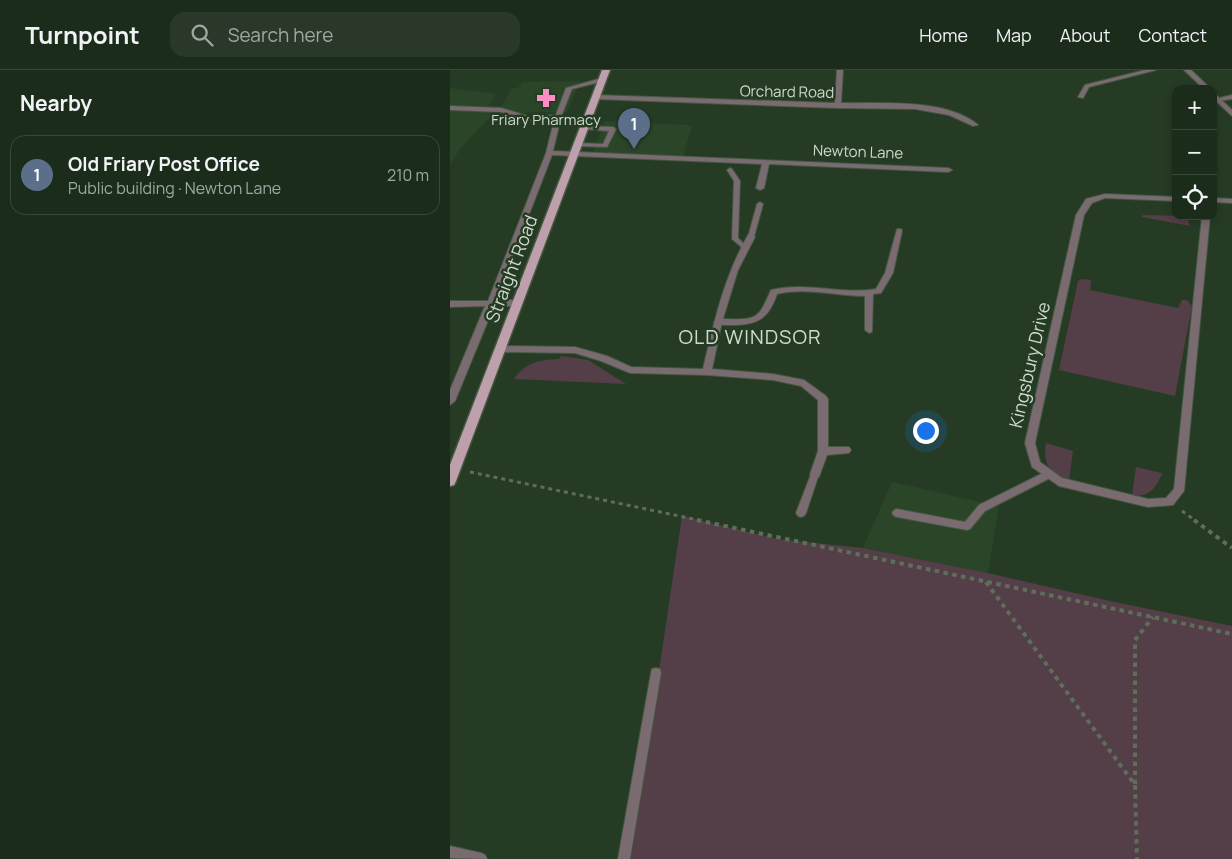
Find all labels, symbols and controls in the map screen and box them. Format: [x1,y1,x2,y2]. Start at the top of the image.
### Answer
search box [170,12,520,57]
text: Turnpoint [25,18,140,51]
icon: search [188,21,216,49]
text: Search here [228,22,333,48]
text: Home [919,23,968,47]
text: Map [996,23,1032,47]
text: About [1060,23,1110,47]
text: Contact [1138,23,1207,47]
street label: Orchard Road [740,80,834,103]
map controls [1172,85,1217,220]
button: + [1172,85,1217,130]
pharmacy icon: Friary Pharmacy [535,87,557,109]
text: Nearby [20,89,92,117]
pin: 1 [618,108,650,149]
place label: Friary Pharmacy [491,109,601,130]
button: − [1172,130,1217,175]
street label: Newton Lane [812,139,904,164]
text: Old Friary Post Office [68,151,260,177]
text: 1 [33,164,41,186]
text: 210 m [387,164,429,186]
button: locate [1172,175,1217,220]
text: Public building · Newton Lane [68,177,281,199]
street label: Straight Road [480,211,543,326]
street label: Kingsbury Drive [1003,299,1055,430]
district label: OLD WINDSOR [678,323,822,350]
your location [913,418,939,444]

